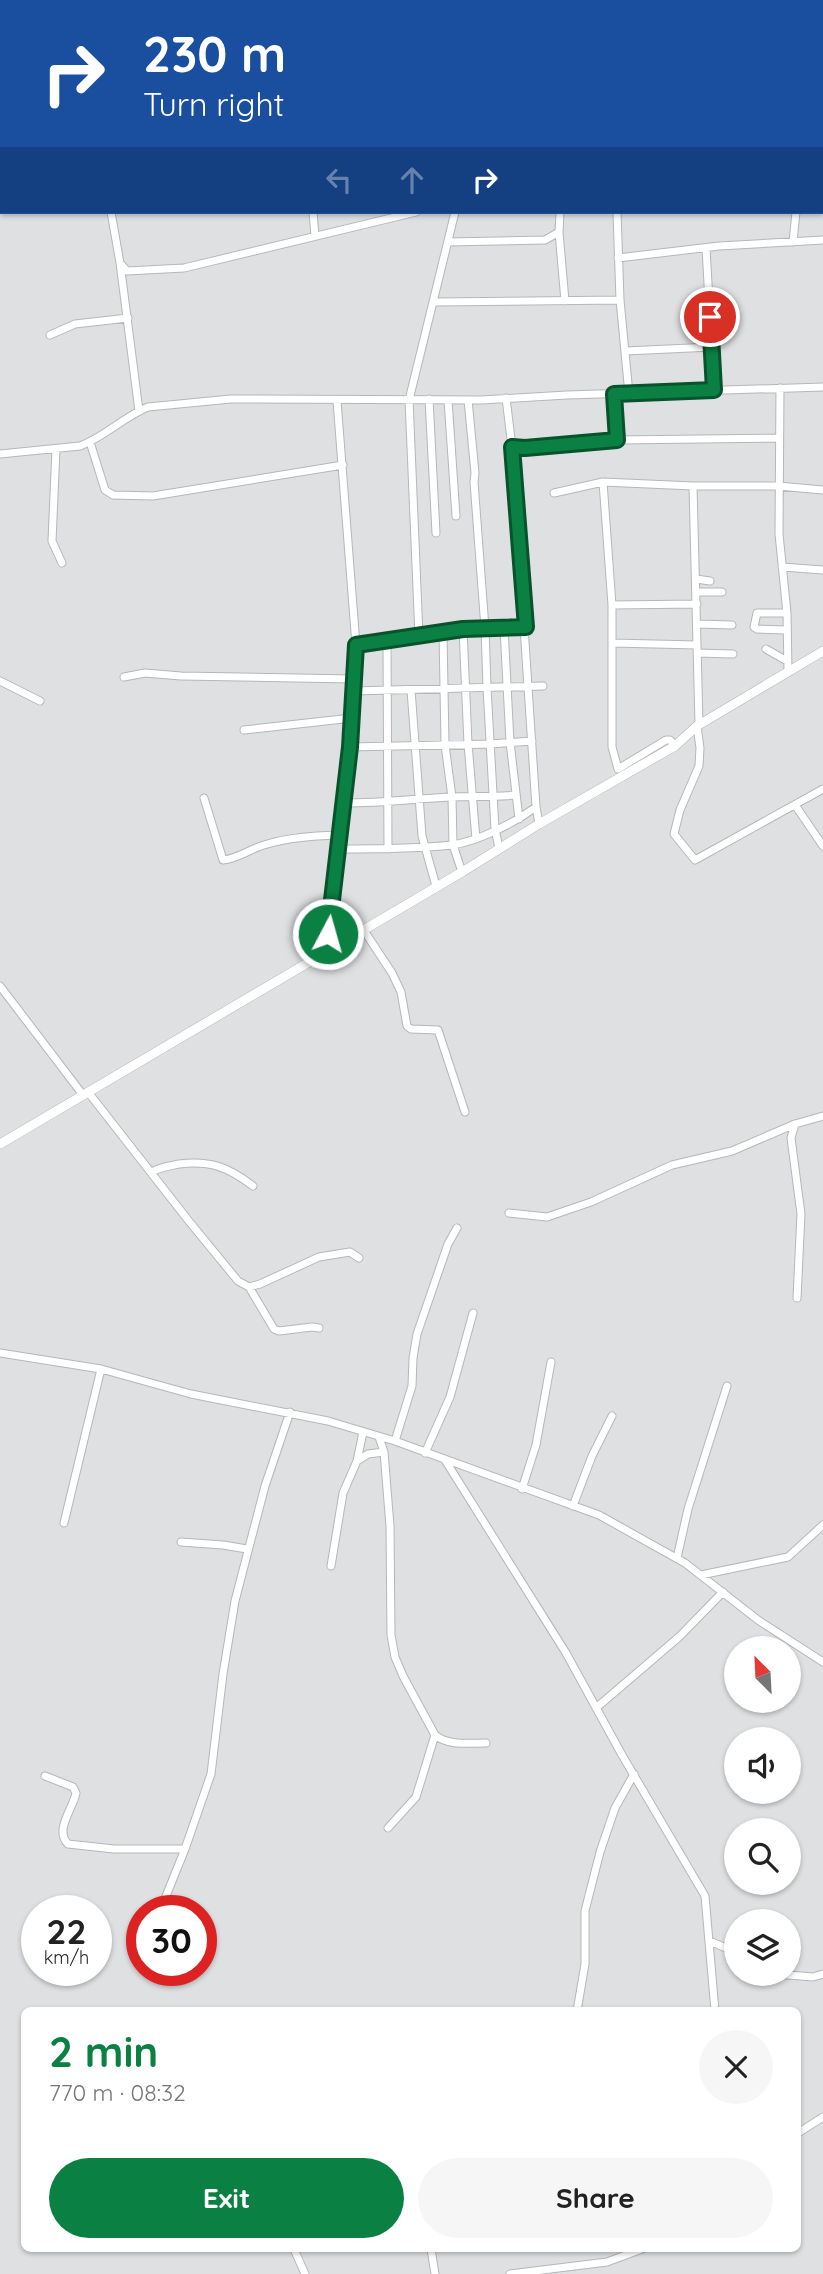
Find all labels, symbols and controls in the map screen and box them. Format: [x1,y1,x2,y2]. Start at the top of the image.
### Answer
text: 230 m [143,23,286,84]
icon: right [28,28,119,119]
text: Turn right [143,84,284,124]
icon: left [320,161,358,199]
icon: ahead [393,161,431,199]
icon: right [466,161,504,199]
pin [680,287,740,347]
icon: arrive [691,298,729,336]
position arrow [291,897,365,971]
north arrow [724,1636,802,1713]
map controls [724,1636,801,1986]
button: sound [724,1727,801,1804]
button: search [724,1818,801,1895]
speed limit sign: 30 [126,1895,217,1986]
text: 22 [47,1909,86,1953]
button: layers [724,1909,801,1986]
text: km/h [44,1946,89,1969]
text: 2 min [49,2025,158,2078]
button: close [699,2030,773,2104]
text: 770 m · 08:32 [49,2078,186,2107]
button: Exit [49,2158,404,2238]
button: Share [418,2158,773,2238]

